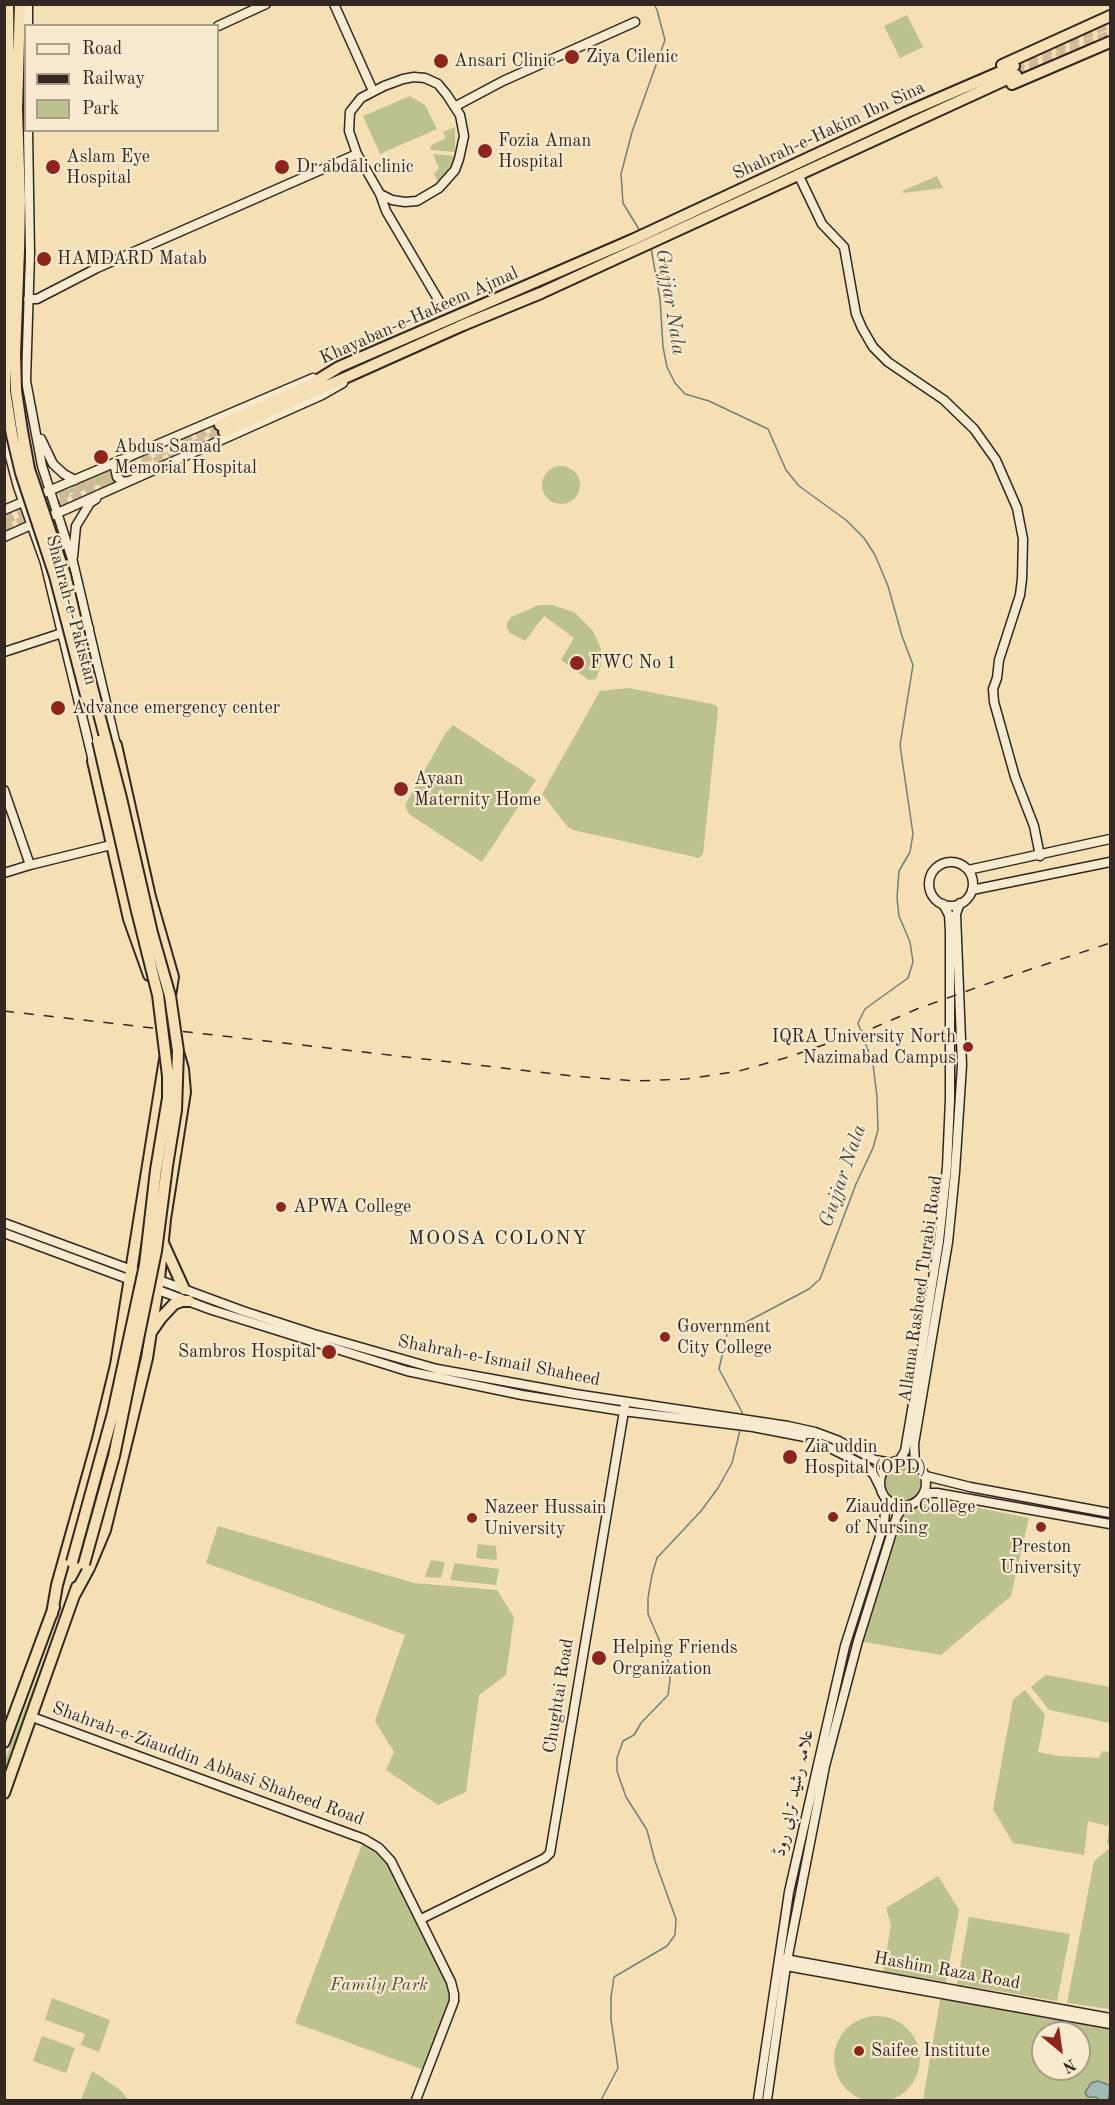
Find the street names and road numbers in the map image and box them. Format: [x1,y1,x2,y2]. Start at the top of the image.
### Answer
street label: Shahrah-e-Hakim Ibn Sina [729,77,929,185]
street label: Khayaban-e-Hakeem Ajmal [316,262,522,370]
street label: Shahrah-e-Pakistan [41,533,101,687]
street label: Allama Rasheed Turabi Road [894,1174,948,1404]
street label: Shahrah-e-Ismail Shaheed [396,1331,602,1391]
street label: Chughtai Road [539,1637,579,1755]
street label: Shahrah-e-Ziauddin Abbasi Shaheed Road [49,1697,367,1831]
street label: علامہ رشید ترابی روڈ [769,1727,819,1859]
street label: Hashim Raza Road [872,1947,1022,1995]

